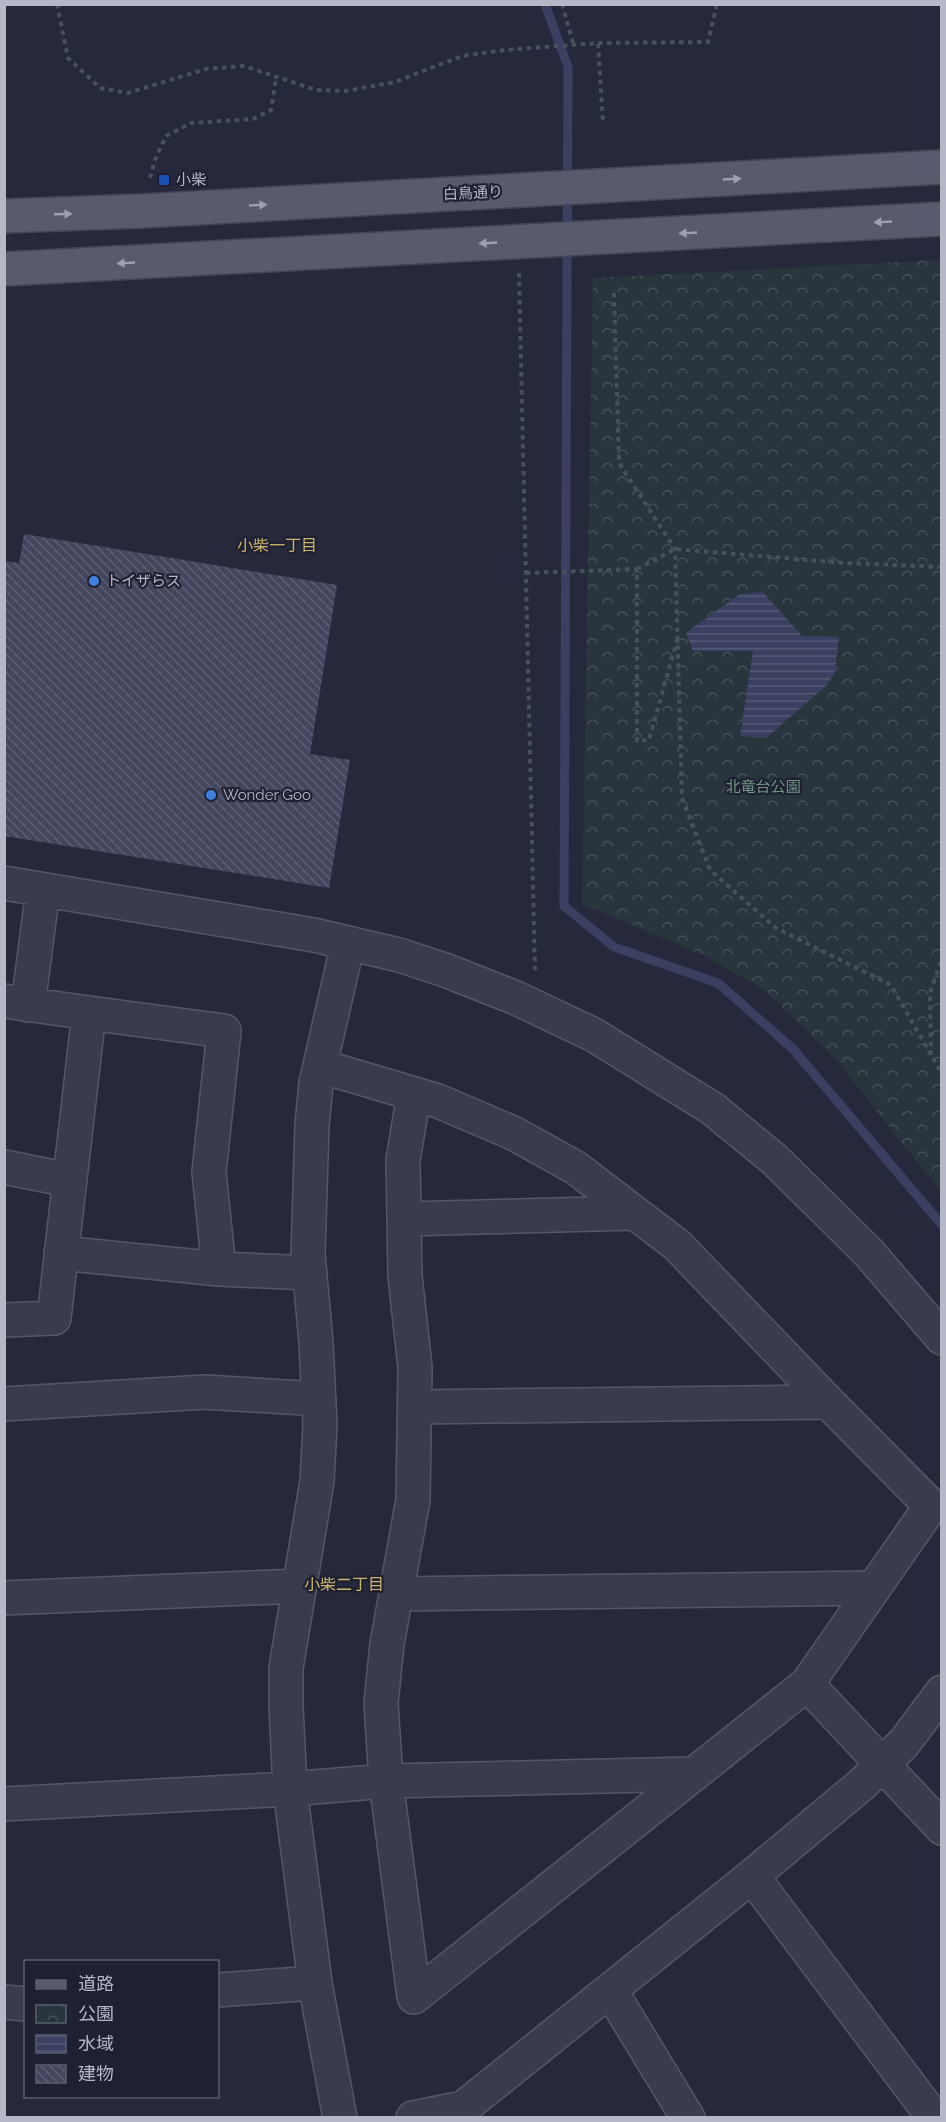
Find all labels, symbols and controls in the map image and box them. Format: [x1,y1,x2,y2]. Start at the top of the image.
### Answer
place label: 小柴 [176,171,206,189]
marker: 小柴 [157,173,171,187]
one-way arrow [722,174,741,183]
street label: 白鳥通り [443,182,503,204]
one-way arrow [248,201,267,210]
one-way arrow [53,210,72,219]
one-way arrow [874,218,893,227]
one-way arrow [679,228,698,237]
one-way arrow [478,239,497,248]
one-way arrow [117,258,136,267]
district label: 小柴一丁目 [237,536,317,555]
place label: トイザらス [106,572,181,590]
marker: トイザらス [87,574,101,588]
park label: 北竜台公園 [725,778,801,796]
place label: Wonder Goo [223,786,311,804]
marker: Wonder Goo [204,788,218,802]
district label: 小柴二丁目 [304,1575,384,1594]
legend [24,1960,219,2098]
text: 道路 [78,1973,114,1994]
text: 公園 [78,2003,114,2024]
text: 水域 [78,2033,114,2054]
text: 建物 [78,2063,114,2084]

